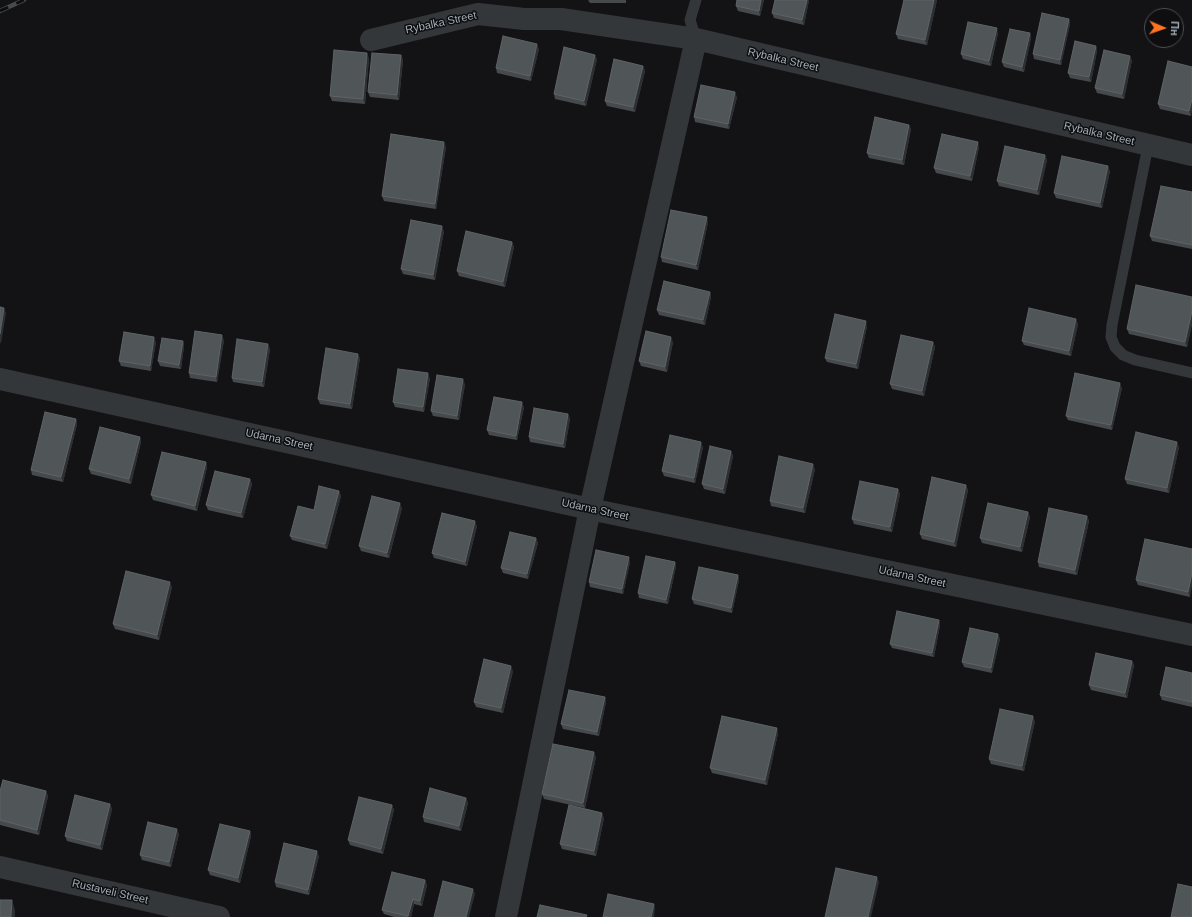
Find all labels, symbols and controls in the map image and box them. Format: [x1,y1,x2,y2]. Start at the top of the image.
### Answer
north arrow [1144,8,1184,48]
street label: Rybalka Street [404,9,478,37]
text: Пн [1169,21,1181,36]
street label: Rybalka Street [746,45,820,75]
street label: Rybalka Street [1062,119,1136,149]
street label: Udarna Street [244,426,314,454]
street label: Udarna Street [560,496,630,524]
street label: Udarna Street [877,563,947,591]
street label: Rustaveli Street [71,877,149,907]

